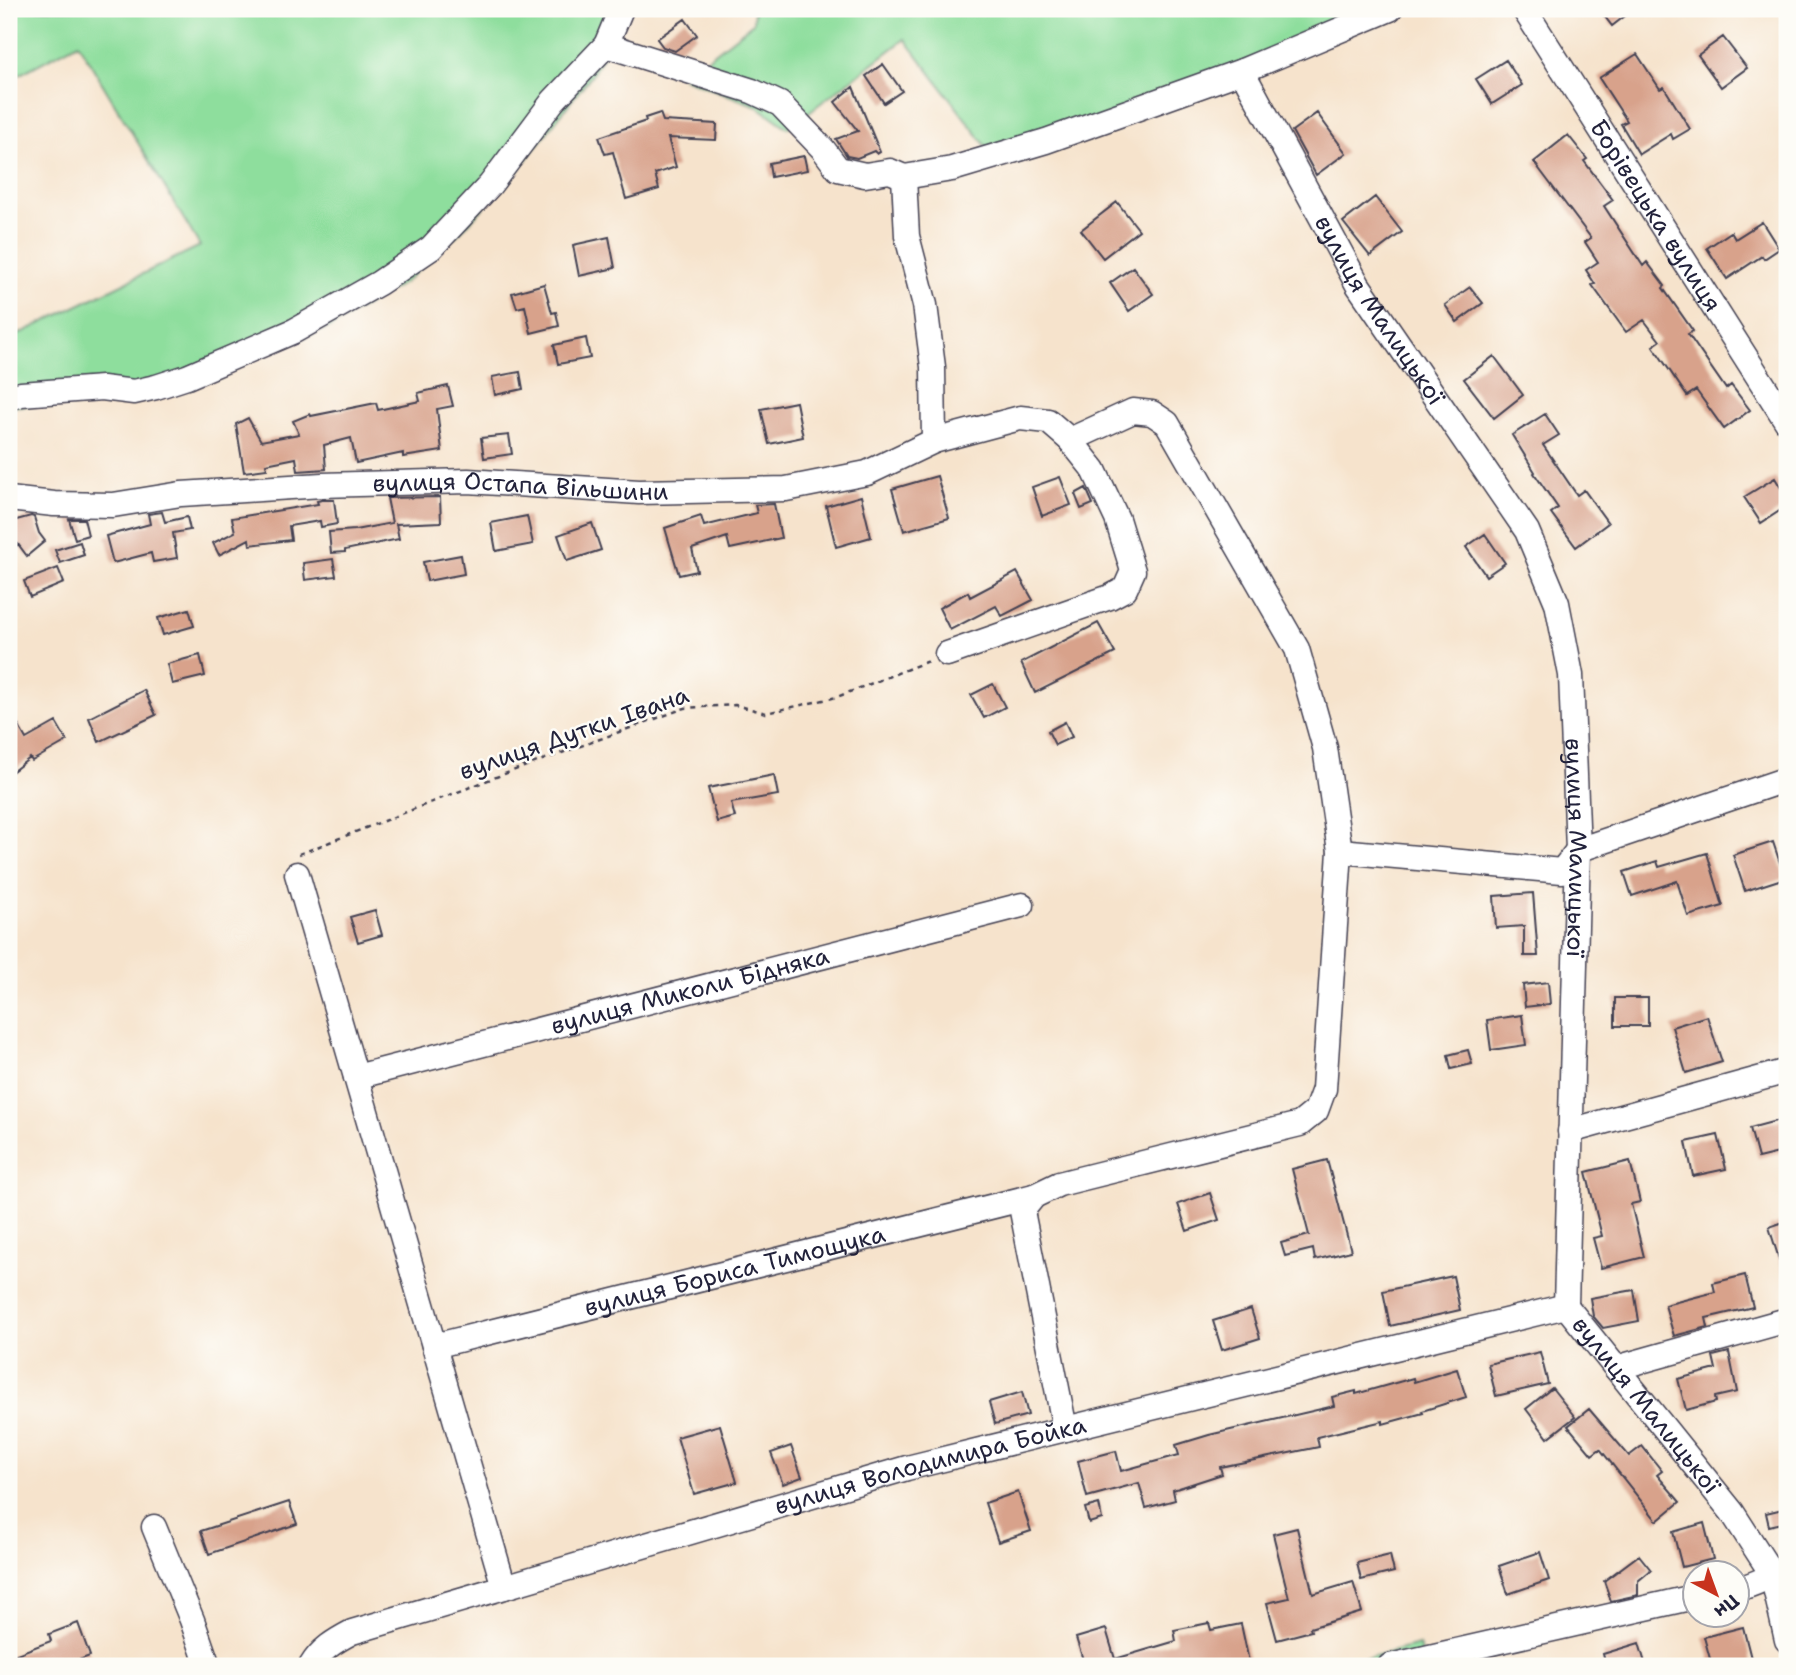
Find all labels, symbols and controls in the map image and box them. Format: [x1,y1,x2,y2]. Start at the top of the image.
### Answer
street label: Борівецька вулиця [1582,113,1729,318]
street label: вулиця Малицької [1307,210,1452,412]
street label: вулиця Остапа Вільшини [372,465,669,508]
street label: вулиця Дутки Івана [455,679,693,787]
street label: вулиця Малицької [1558,737,1594,959]
street label: вулиця Миколи Бідняка [548,939,833,1042]
street label: вулиця Бориса Тимощука [581,1218,889,1324]
street label: вулиця Малицької [1565,1310,1728,1502]
street label: вулиця Володимира Бойка [771,1409,1089,1522]
north arrow [1680,1560,1750,1630]
text: Пн [1709,1589,1745,1624]

